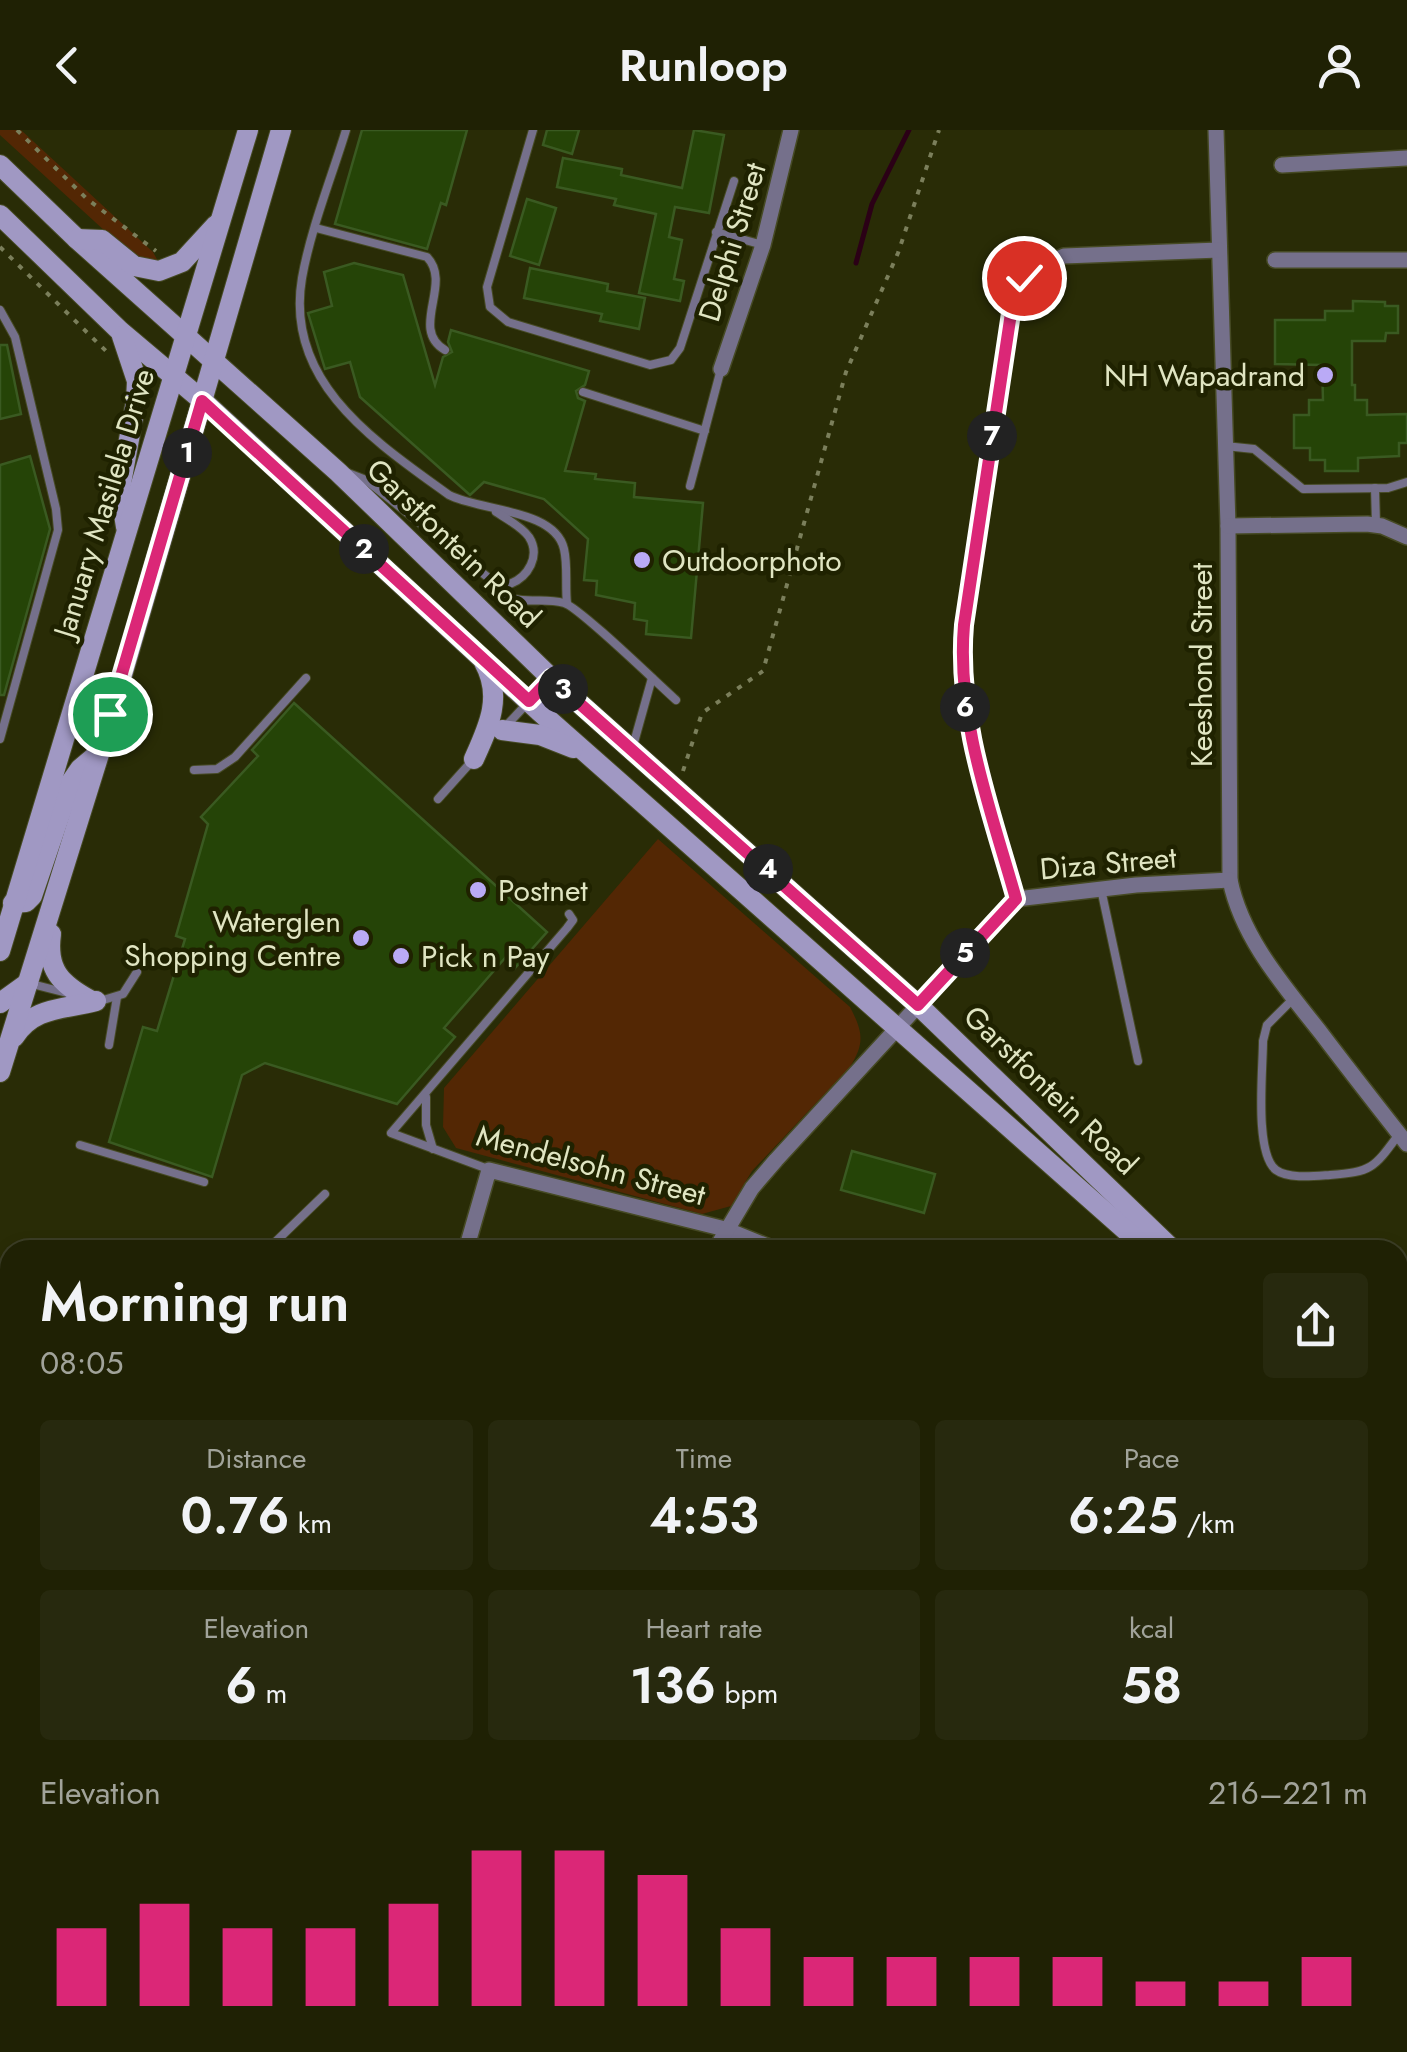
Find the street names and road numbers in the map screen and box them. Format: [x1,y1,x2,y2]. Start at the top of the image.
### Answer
street label: Delphi Street [687,157,777,327]
street label: January Masilela Drive [41,363,165,646]
street label: Garstfontein Road [357,448,551,638]
street label: Keeshond Street [1180,562,1223,767]
street label: Diza Street [1038,836,1179,890]
street label: Garstfontein Road [954,995,1148,1185]
street label: Mendelsohn Street [472,1114,711,1216]

